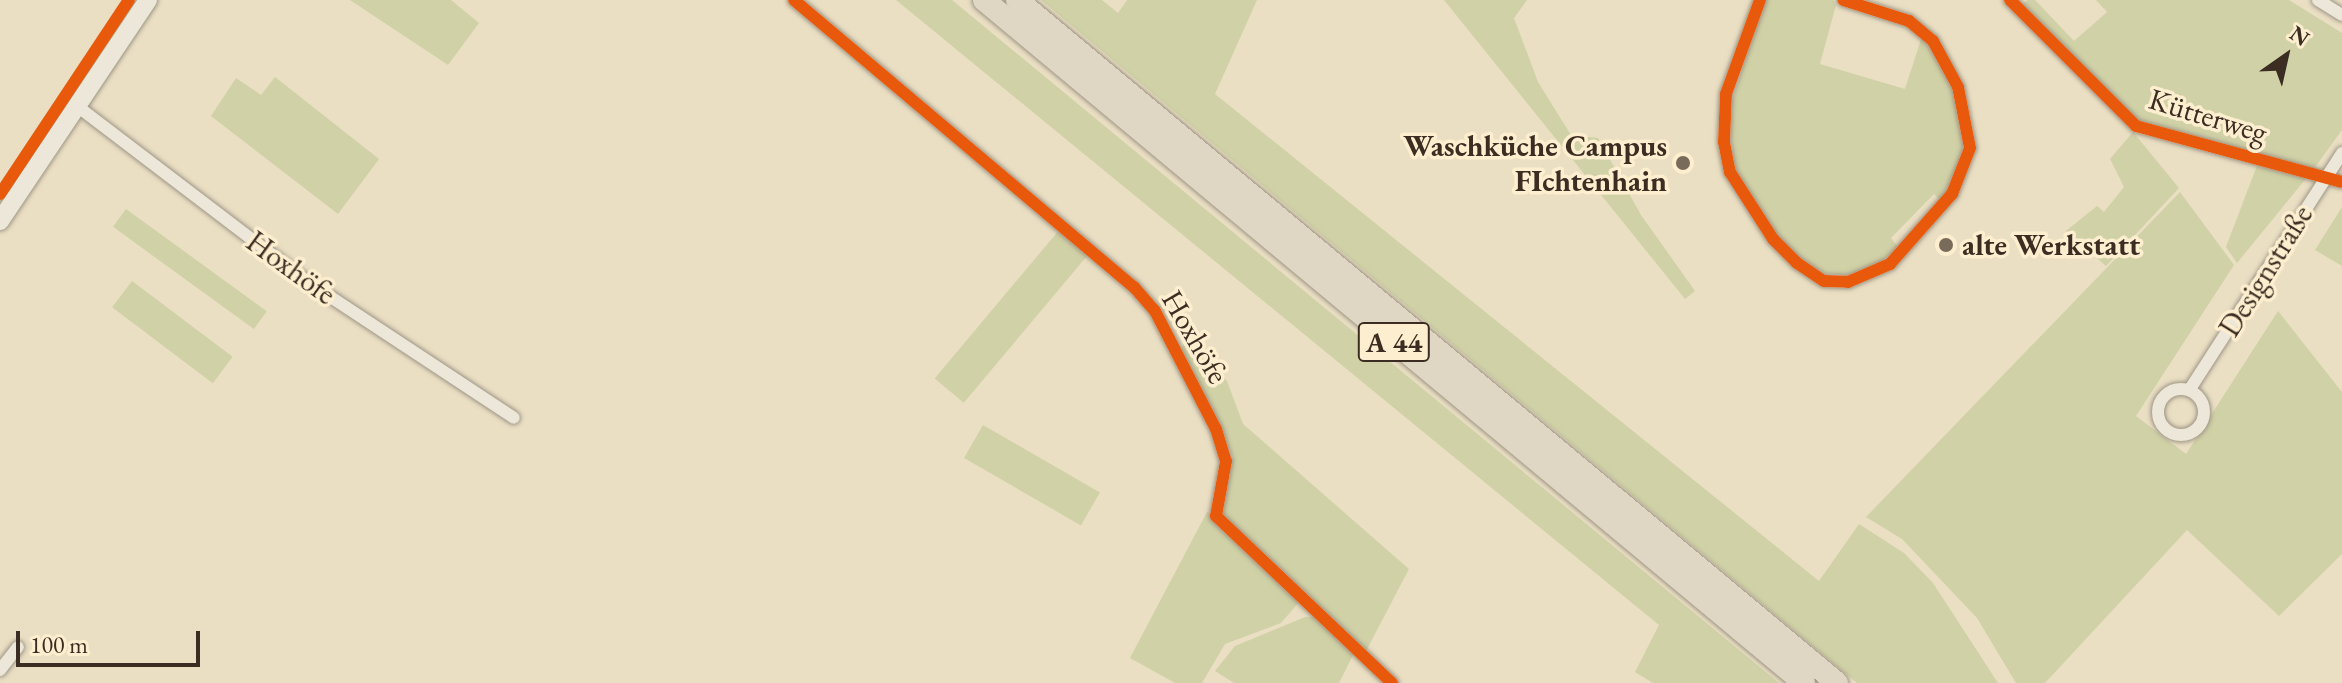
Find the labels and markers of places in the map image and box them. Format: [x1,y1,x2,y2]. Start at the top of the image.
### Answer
place label: Waschküche Campus FIchtenhain [1403,128,1667,198]
marker: Waschküche Campus FIchtenhain [1674,154,1692,172]
place label: alte Werkstatt [1962,227,2140,263]
marker: alte Werkstatt [1937,236,1955,254]

